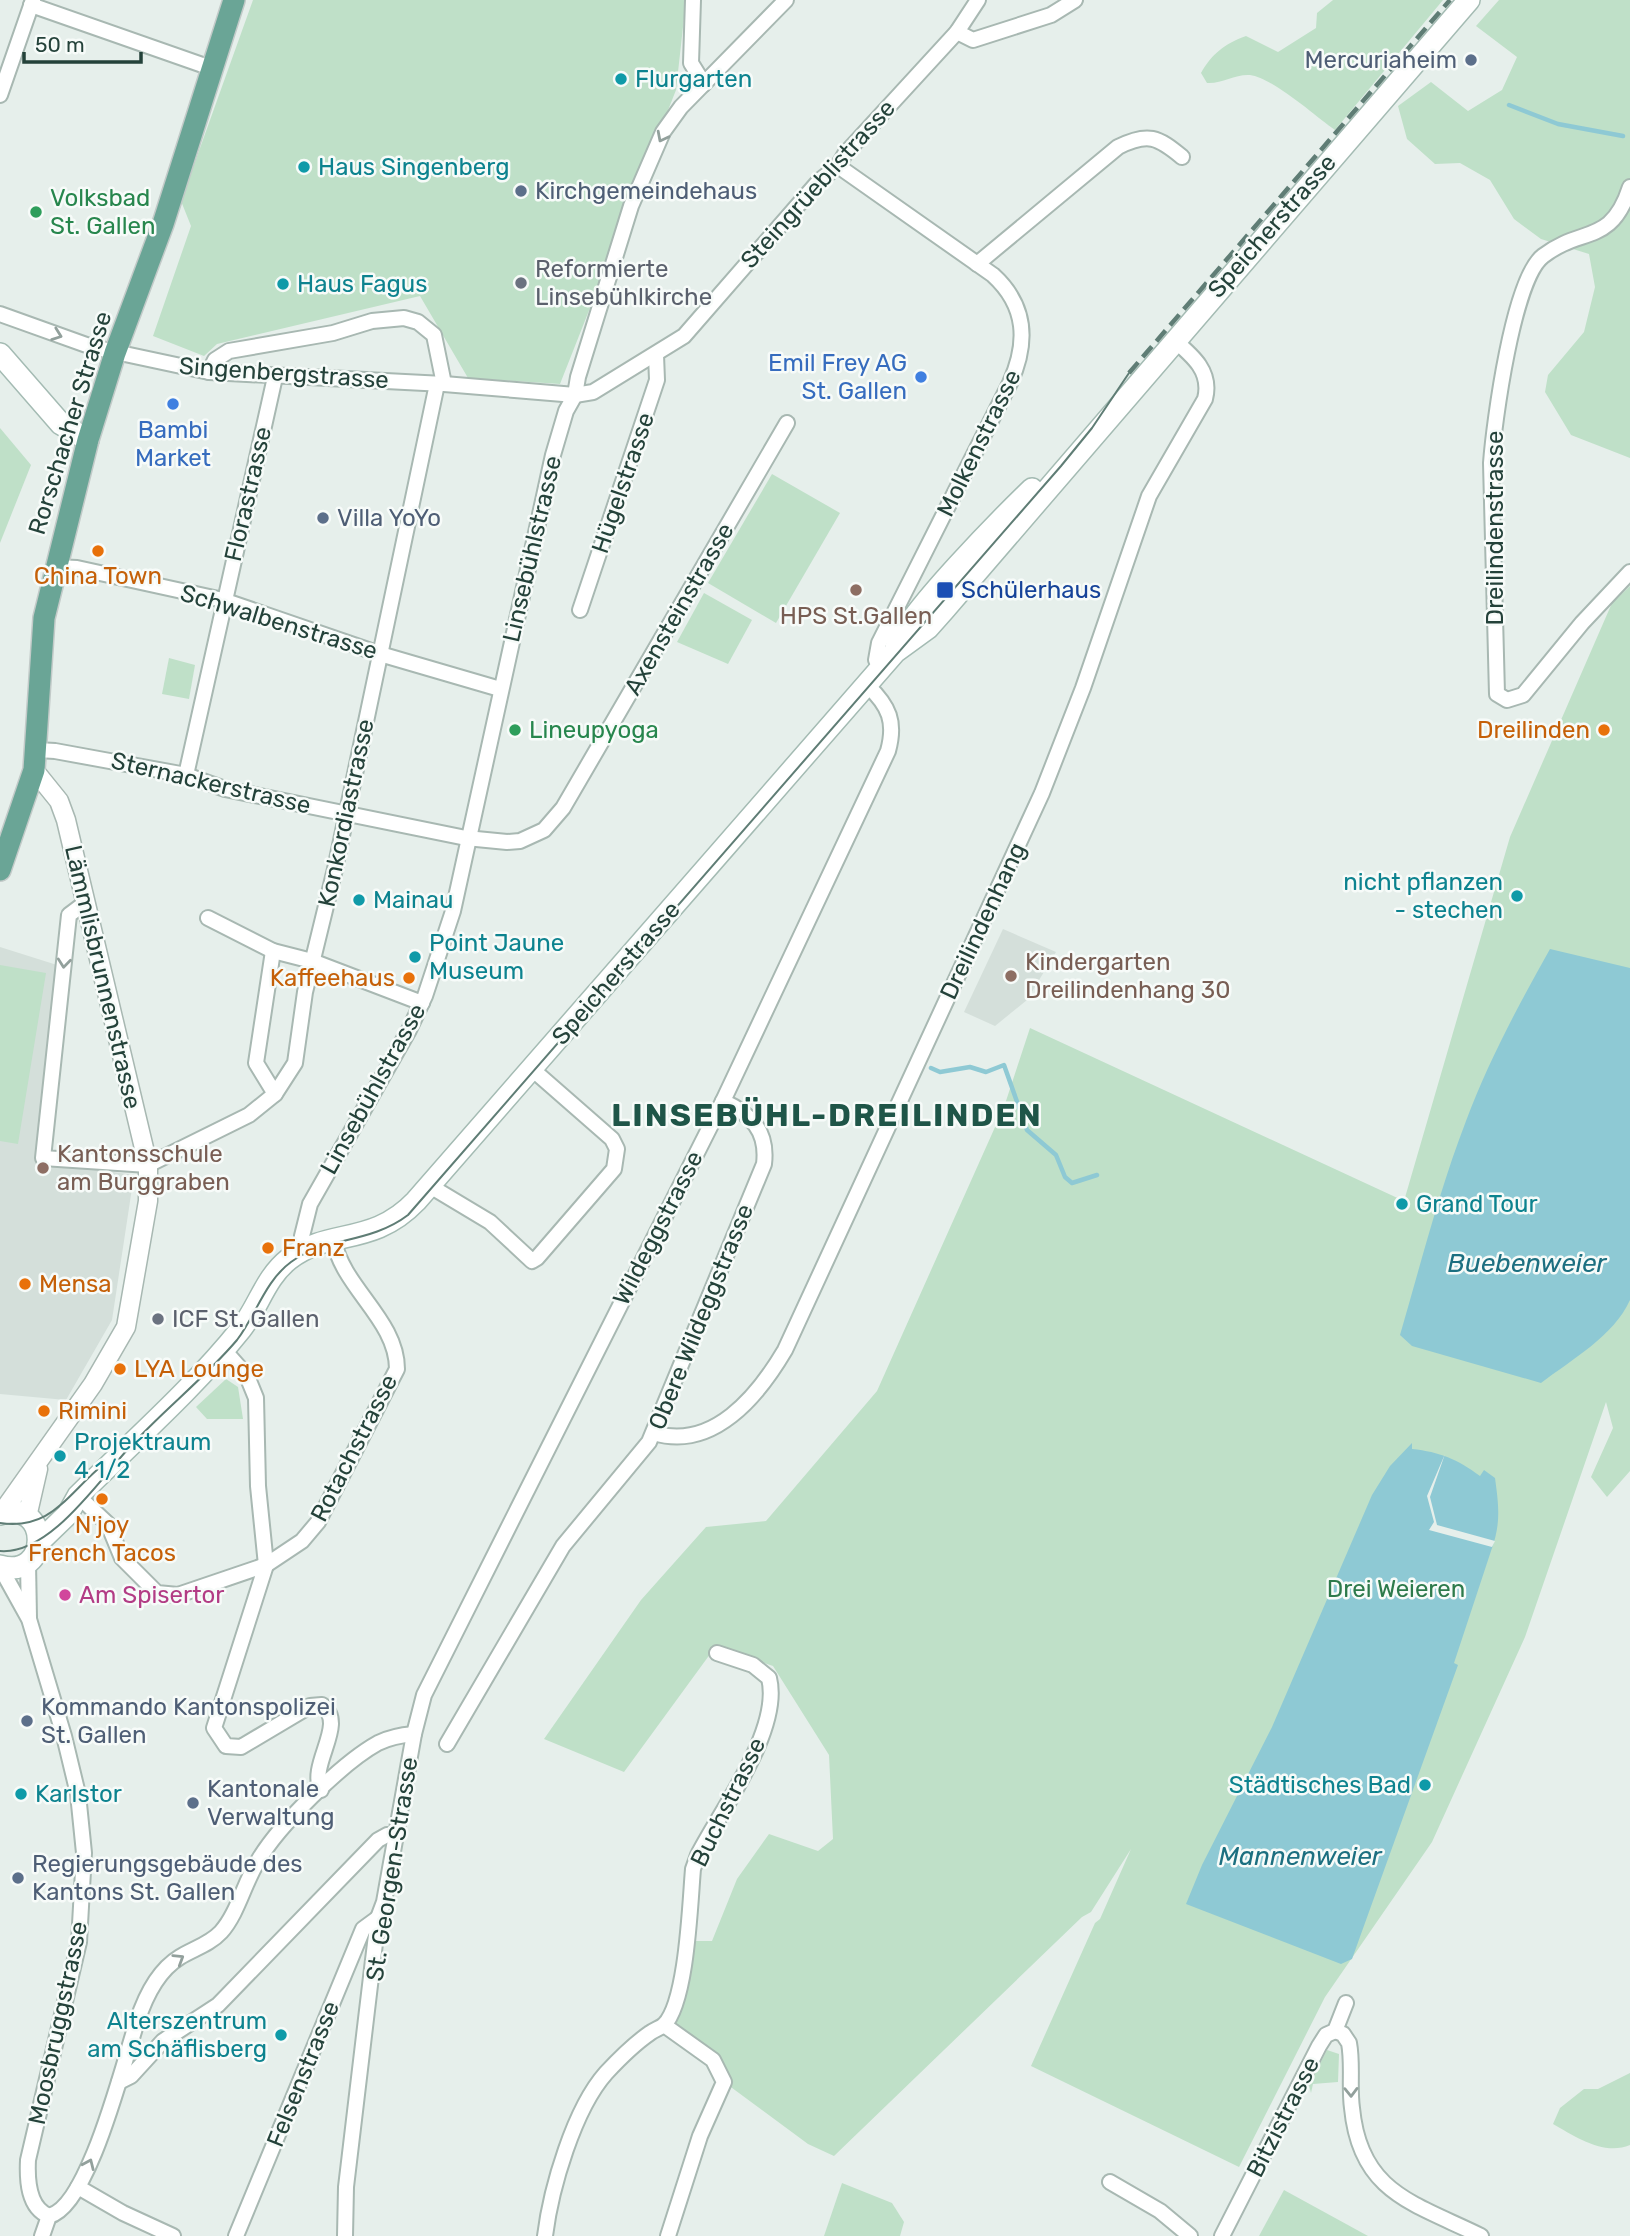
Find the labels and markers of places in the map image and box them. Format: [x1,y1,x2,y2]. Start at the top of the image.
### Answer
place label: Mercuriaheim [1305,46,1457,74]
marker: Mercuriaheim [1463,52,1479,68]
place label: Flurgarten [635,65,752,93]
marker: Flurgarten [613,71,629,87]
place label: Haus Singenberg [318,153,509,181]
marker: Haus Singenberg [296,159,312,175]
place label: Kirchgemeindehaus [535,177,757,205]
marker: Kirchgemeindehaus [513,183,529,199]
place label: Volksbad St. Gallen [50,184,155,240]
marker: Volksbad St. Gallen [28,204,44,220]
place label: Reformierte Linsebühlkirche [535,255,712,311]
place label: Haus Fagus [297,270,428,298]
marker: Reformierte Linsebühlkirche [513,275,529,291]
marker: Haus Fagus [275,276,291,292]
place label: Emil Frey AG St. Gallen [768,349,907,405]
marker: Emil Frey AG St. Gallen [913,369,929,385]
marker: Bambi Market [165,396,181,412]
place label: Bambi Market [135,416,211,472]
place label: Villa YoYo [337,504,441,532]
marker: Villa YoYo [315,510,331,526]
marker: China Town [90,543,106,559]
place label: China Town [34,562,162,590]
place label: Schülerhaus [961,576,1101,604]
marker: Schülerhaus [935,580,955,600]
marker: HPS St.Gallen [848,582,864,598]
place label: HPS St.Gallen [780,602,932,630]
place label: Lineupyoga [529,716,659,744]
place label: Dreilinden [1477,716,1590,744]
marker: Lineupyoga [507,722,523,738]
marker: Dreilinden [1596,722,1612,738]
place label: nicht pflanzen - stechen [1343,868,1503,924]
place label: Mainau [373,886,453,914]
marker: nicht pflanzen - stechen [1509,888,1525,904]
marker: Mainau [351,892,367,908]
place label: Point Jaune Museum [429,929,564,985]
place label: Kindergarten Dreilindenhang 30 [1025,948,1230,1004]
marker: Point Jaune Museum [407,949,423,965]
place label: Kaffeehaus [270,964,395,992]
marker: Kindergarten Dreilindenhang 30 [1003,968,1019,984]
marker: Kaffeehaus [401,970,417,986]
place label: Kantonsschule am Burggraben [57,1140,230,1196]
marker: Kantonsschule am Burggraben [35,1160,51,1176]
place label: Grand Tour [1416,1190,1538,1218]
marker: Grand Tour [1394,1196,1410,1212]
place label: Franz [282,1234,345,1262]
marker: Franz [260,1240,276,1256]
place label: Mensa [39,1270,112,1298]
marker: Mensa [17,1276,33,1292]
place label: ICF St. Gallen [172,1305,320,1333]
marker: ICF St. Gallen [150,1311,166,1327]
place label: LYA Lounge [134,1355,264,1383]
marker: LYA Lounge [112,1361,128,1377]
place label: Rimini [58,1397,127,1425]
marker: Rimini [36,1403,52,1419]
place label: Projektraum 4 1/2 [74,1428,211,1484]
marker: Projektraum 4 1/2 [52,1448,68,1464]
marker: N'joy French Tacos [94,1491,110,1507]
place label: N'joy French Tacos [28,1511,176,1567]
place label: Am Spisertor [79,1581,224,1609]
marker: Am Spisertor [57,1587,73,1603]
place label: Kommando Kantonspolizei St. Gallen [41,1693,336,1749]
marker: Kommando Kantonspolizei St. Gallen [19,1713,35,1729]
place label: Städtisches Bad [1229,1771,1411,1799]
place label: Kantonale Verwaltung [207,1775,335,1831]
marker: Städtisches Bad [1417,1777,1433,1793]
place label: Karlstor [35,1780,122,1808]
marker: Karlstor [13,1786,29,1802]
marker: Kantonale Verwaltung [185,1795,201,1811]
place label: Regierungsgebäude des Kantons St. Gallen [32,1850,303,1906]
marker: Regierungsgebäude des Kantons St. Gallen [10,1870,26,1886]
place label: Alterszentrum am Schäflisberg [87,2007,267,2063]
marker: Alterszentrum am Schäflisberg [273,2027,289,2043]

